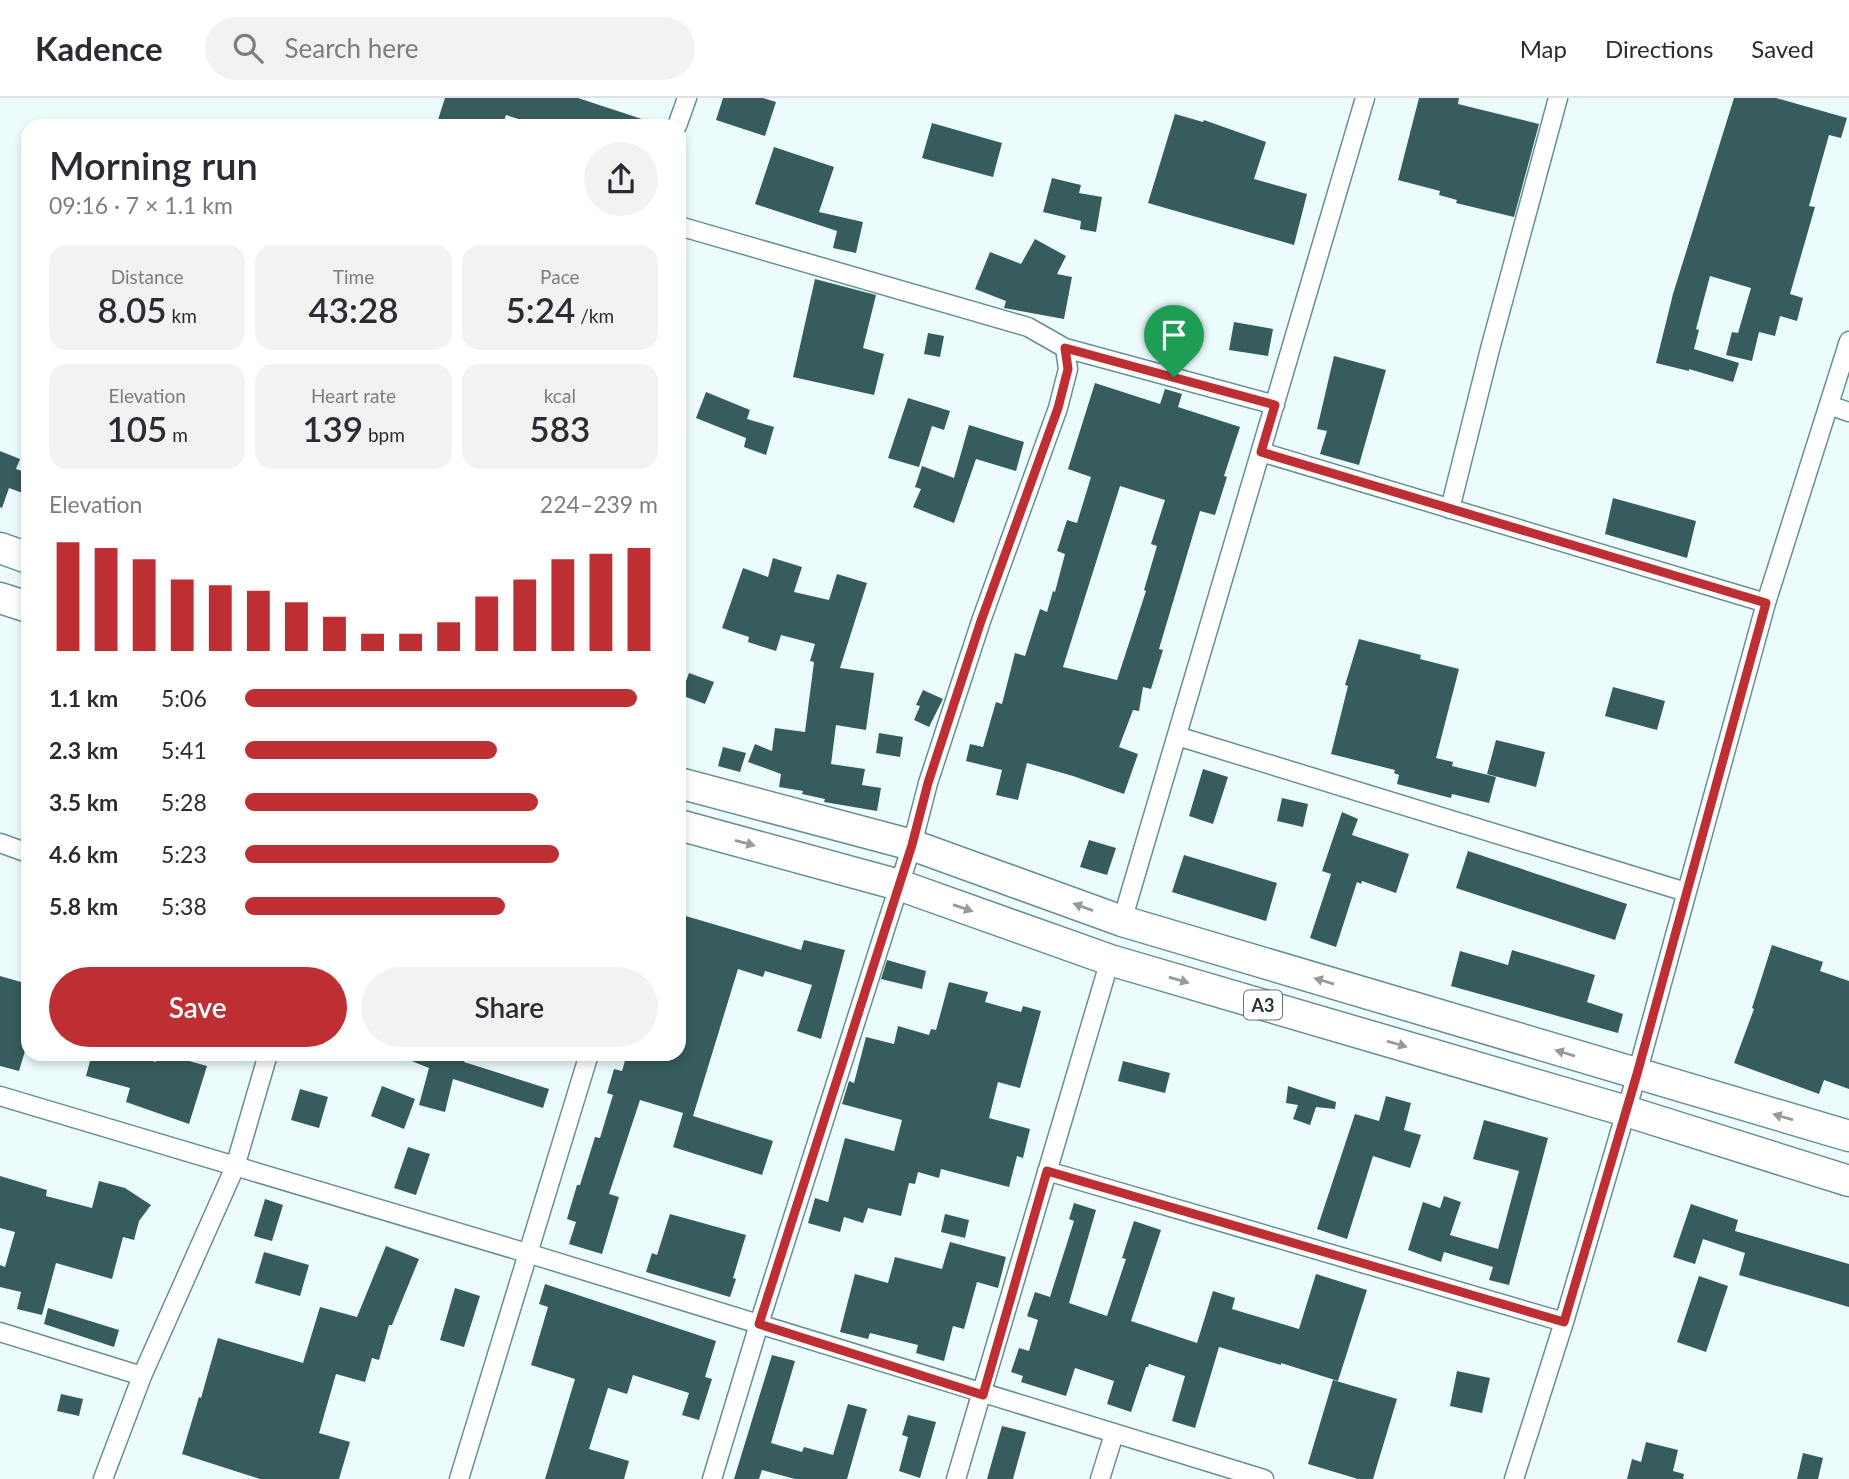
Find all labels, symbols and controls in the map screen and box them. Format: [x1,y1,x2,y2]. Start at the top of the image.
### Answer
search box [205,17,695,80]
text: Kadence [35,28,163,68]
icon: search [229,29,267,67]
text: Search here [285,32,419,64]
text: Map [1520,34,1567,63]
text: Directions [1605,34,1713,63]
text: Saved [1751,34,1814,63]
text: Morning run [49,142,258,188]
button: share [584,142,658,216]
text: 09:16 · 7 × 1.1 km [49,191,233,219]
text: Distance [111,265,184,288]
text: Time [333,265,374,288]
text: Pace [540,265,580,288]
text: 8.05 [97,288,167,330]
text: 43:28 [308,288,399,330]
text: 5:24 [506,288,575,330]
text: km [167,304,197,327]
text: /km [575,304,614,327]
pin [1144,305,1204,377]
icon: arrive [1155,316,1193,354]
text: Elevation [109,384,186,407]
text: Heart rate [311,384,396,407]
text: kcal [544,384,576,407]
text: 105 [106,407,167,449]
text: 139 [302,407,363,449]
text: 583 [529,407,590,449]
text: m [167,423,188,446]
text: bpm [363,423,405,446]
text: Elevation [49,490,142,518]
text: 224–239 m [540,490,658,518]
text: 1.1 km [49,684,118,712]
text: 5:06 [161,684,207,712]
text: 2.3 km [49,736,118,764]
text: 5:41 [161,736,207,764]
text: 3.5 km [49,788,118,816]
text: 5:28 [161,788,207,816]
one-way arrow [734,838,756,849]
text: 4.6 km [49,840,118,868]
text: 5:23 [161,840,207,868]
text: 5.8 km [49,892,118,920]
text: 5:38 [161,892,207,920]
one-way arrow [1072,901,1093,912]
one-way arrow [952,903,973,914]
button: Save [49,967,347,1047]
button: Share [361,967,658,1047]
one-way arrow [1168,975,1189,985]
one-way arrow [1313,976,1334,986]
road number: A3 [1244,991,1282,1020]
one-way arrow [1387,1039,1408,1049]
one-way arrow [1554,1048,1575,1058]
one-way arrow [1773,1112,1794,1122]

